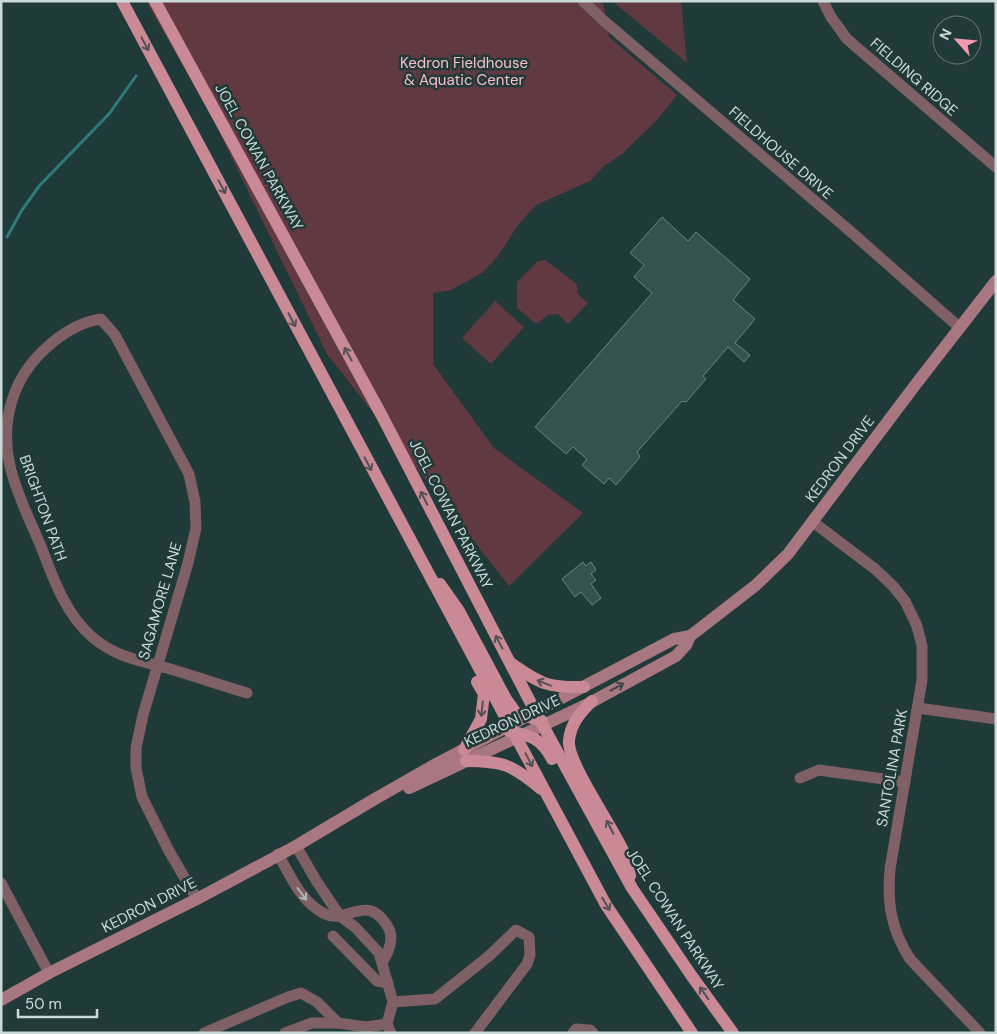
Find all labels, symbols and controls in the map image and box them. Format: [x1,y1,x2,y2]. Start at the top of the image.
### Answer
north arrow [932,15,982,65]
street label: FIELDING RIDGE [867,34,961,120]
one-way arrow [140,37,150,52]
park label: Kedron Fieldhouse & Aquatic Center [400,53,528,90]
street label: JOEL COWAN PARKWAY [210,80,308,234]
street label: FIELDHOUSE DRIVE [725,102,837,204]
one-way arrow [217,180,227,194]
one-way arrow [287,313,297,328]
one-way arrow [343,347,352,362]
street label: KEDRON DRIVE [801,412,879,506]
street label: JOEL COWAN PARKWAY [405,436,498,592]
street label: BRIGHTON PATH [15,452,71,564]
one-way arrow [364,456,374,470]
one-way arrow [419,490,429,505]
street label: SAGAMORE LANE [134,540,186,662]
one-way arrow [494,635,503,650]
one-way arrow [537,677,552,687]
one-way arrow [610,682,625,692]
street label: KEDRON DRIVE [461,690,563,752]
one-way arrow [477,701,487,717]
street label: SANTOLINA PARK [872,707,912,828]
one-way arrow [524,753,534,768]
one-way arrow [605,819,615,834]
street label: JOEL COWAN PARKWAY [622,844,729,994]
street label: KEDRON DRIVE [98,873,200,937]
one-way arrow [297,887,307,901]
one-way arrow [601,896,611,910]
scale bar [18,986,96,1018]
one-way arrow [699,986,709,1000]
text: 50 m [25,994,62,1014]

